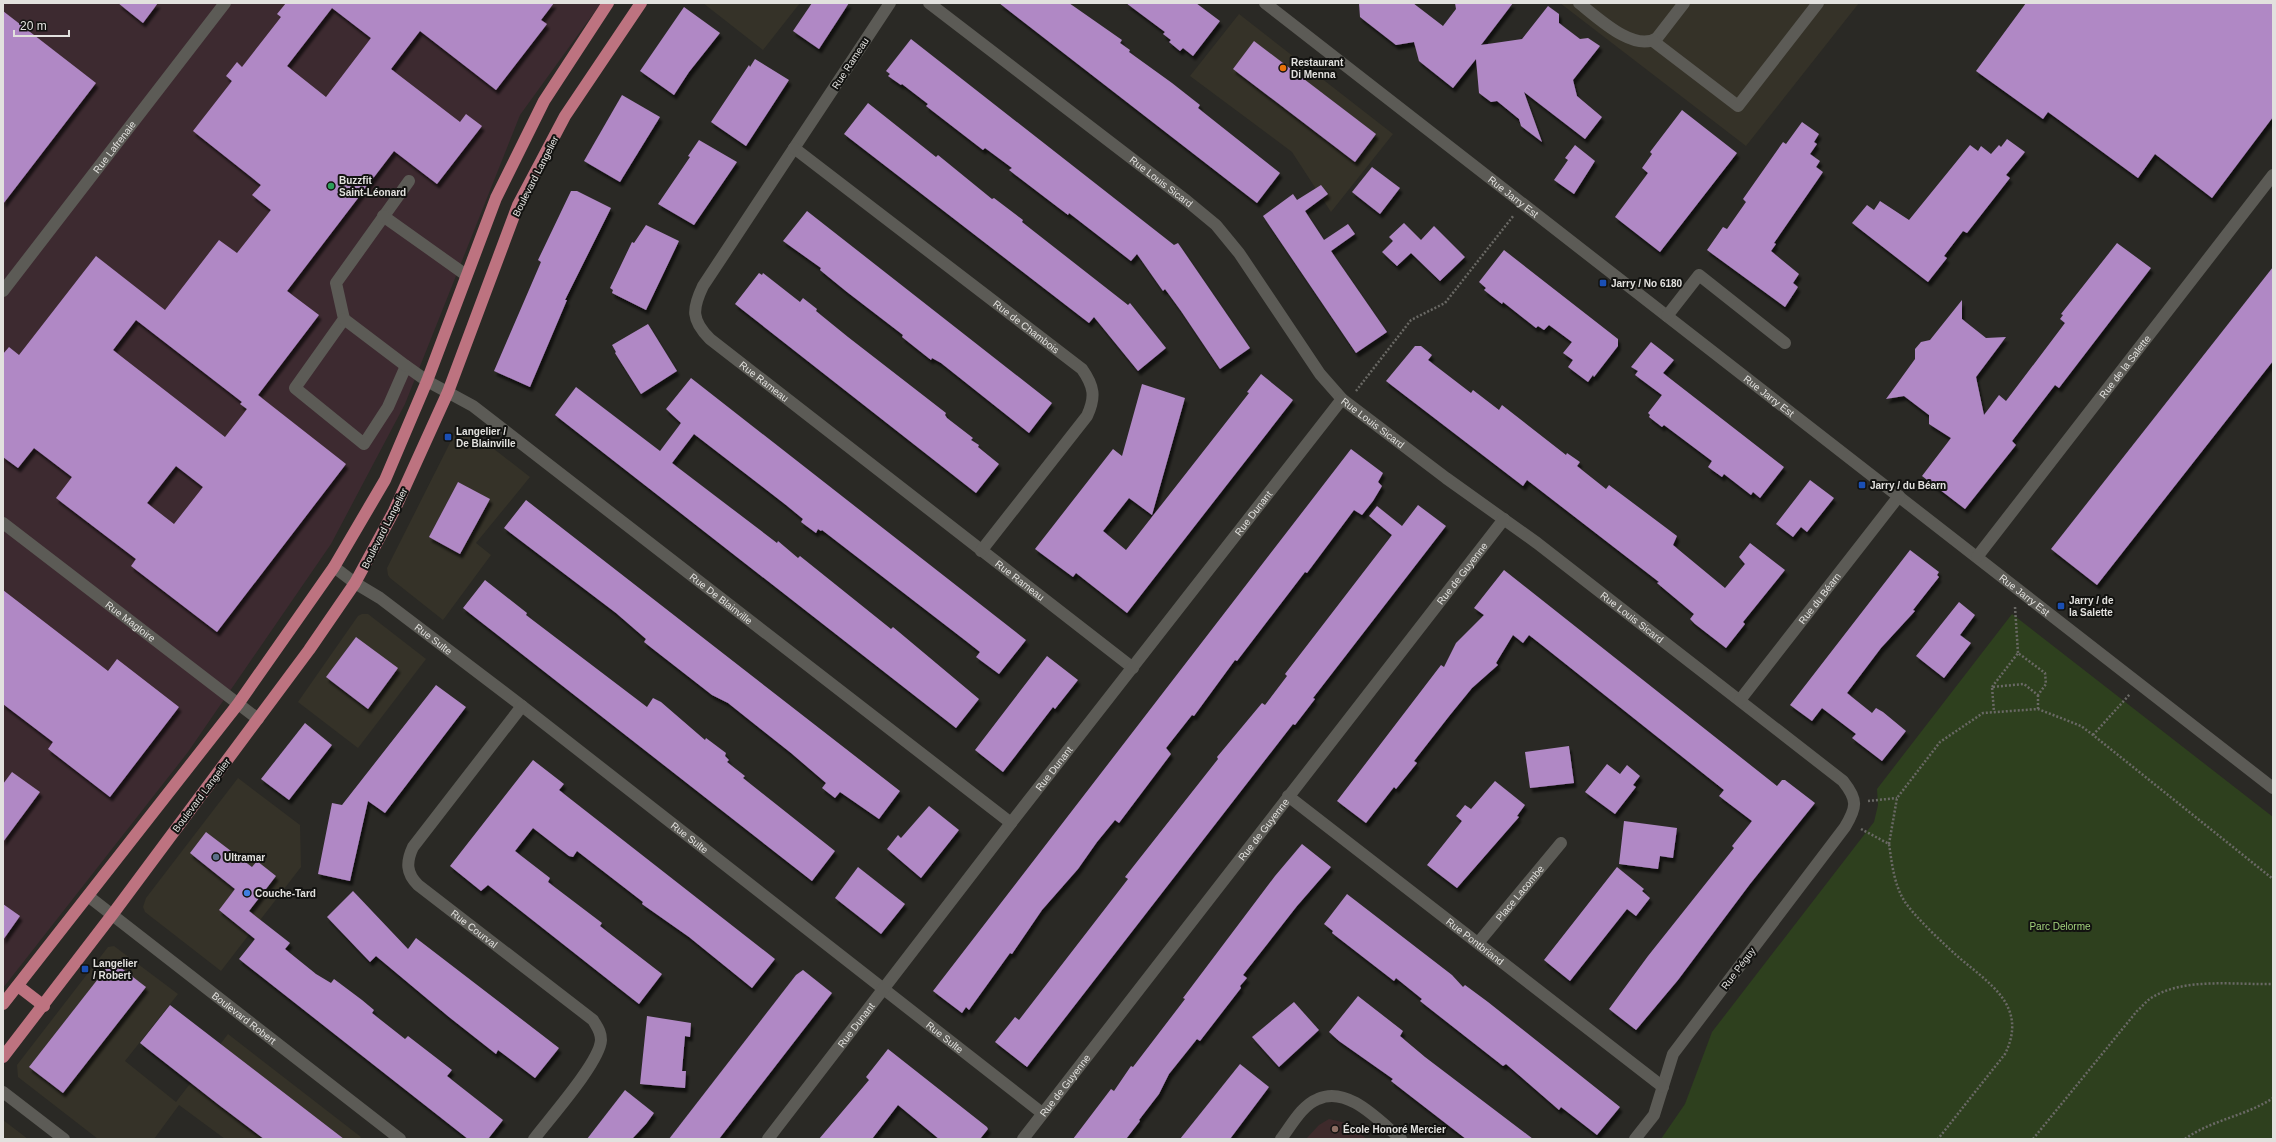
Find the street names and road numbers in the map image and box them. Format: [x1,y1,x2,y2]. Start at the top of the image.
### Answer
street label: Rue Rameau [830,36,871,91]
street label: Rue Lafrenaie [91,119,138,175]
street label: Boulevard Langelier [510,134,561,218]
street label: Rue Louis Sicard [1128,154,1195,209]
street label: Rue Jarry Est [1486,174,1541,220]
street label: Rue de Chambois [991,298,1061,356]
street label: Rue de la Salette [2097,333,2153,401]
street label: Rue Rameau [737,359,791,404]
street label: Rue Jarry Est [1742,373,1796,419]
street label: Rue Louis Sicard [1339,396,1406,450]
street label: Boulevard Langelier [359,486,410,570]
street label: Rue Dunant [1233,489,1274,538]
street label: Rue de Guyenne [1435,540,1490,607]
street label: Rue Rameau [993,558,1046,603]
street label: Rue De Blainville [687,571,755,627]
street label: Rue du Béarn [1796,571,1843,626]
street label: Rue Jarry Est [1997,572,2052,618]
street label: Rue Louis Sicard [1598,590,1665,645]
street label: Rue Magloire [103,599,158,644]
street label: Rue Sulte [413,622,455,657]
street label: Rue Dunant [1033,744,1075,793]
street label: Boulevard Langelier [170,756,233,834]
street label: Rue de Guyenne [1236,796,1291,863]
street label: Rue Sulte [669,820,710,856]
street label: Place Lacombe [1494,863,1546,923]
street label: Rue Courval [449,908,499,950]
street label: Rue Pontbriand [1444,916,1506,967]
street label: Rue Péguy [1719,945,1758,991]
street label: Boulevard Robert [210,990,278,1046]
street label: Rue Dunant [836,1000,877,1050]
street label: Rue Sulte [924,1020,966,1056]
street label: Rue de Guyenne [1038,1052,1093,1119]

